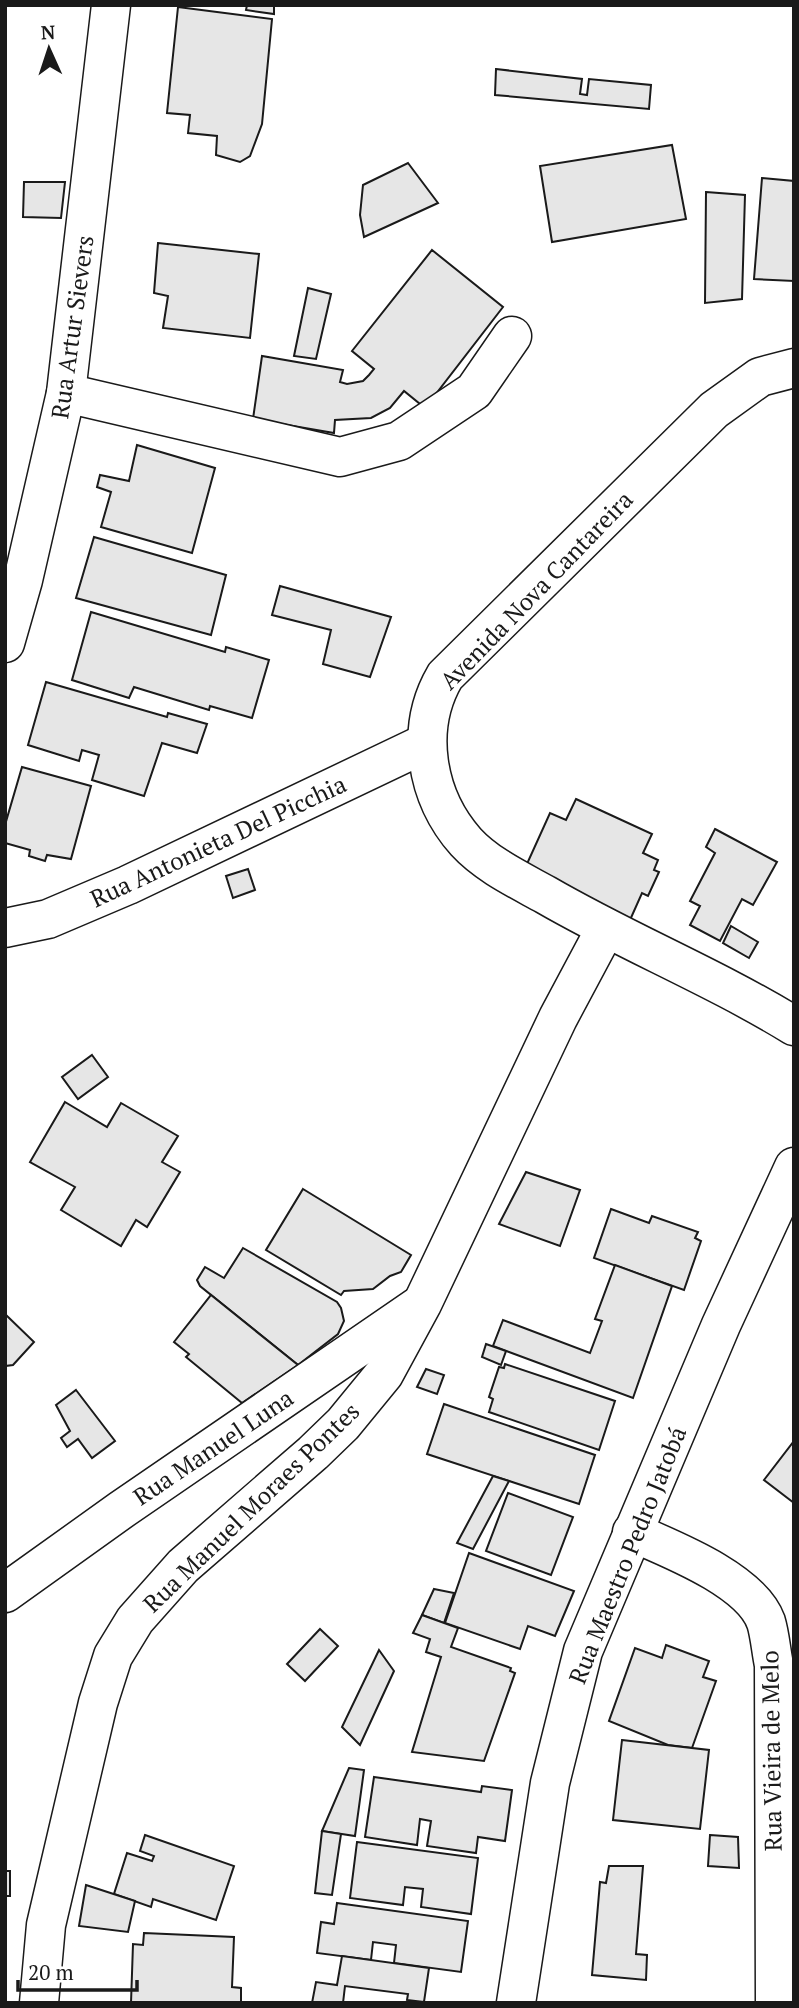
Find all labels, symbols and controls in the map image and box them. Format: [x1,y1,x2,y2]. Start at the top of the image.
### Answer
north arrow [14,14,84,84]
text: N [40,19,57,44]
street label: Rua Artur Sievers [43,233,101,421]
street label: Avenida Nova Cantareira [433,484,639,696]
street label: Rua Antonieta Del Picchia [85,768,351,914]
street label: Rua Manuel Luna [127,1382,299,1512]
street label: Rua Manuel Moraes Pontes [136,1395,366,1619]
street label: Rua Maestro Pedro Jatobá [561,1422,693,1688]
street label: Rua Vieira de Melo [753,1650,789,1852]
scale bar [18,1948,136,1992]
text: 20 m [28,1958,74,1986]

